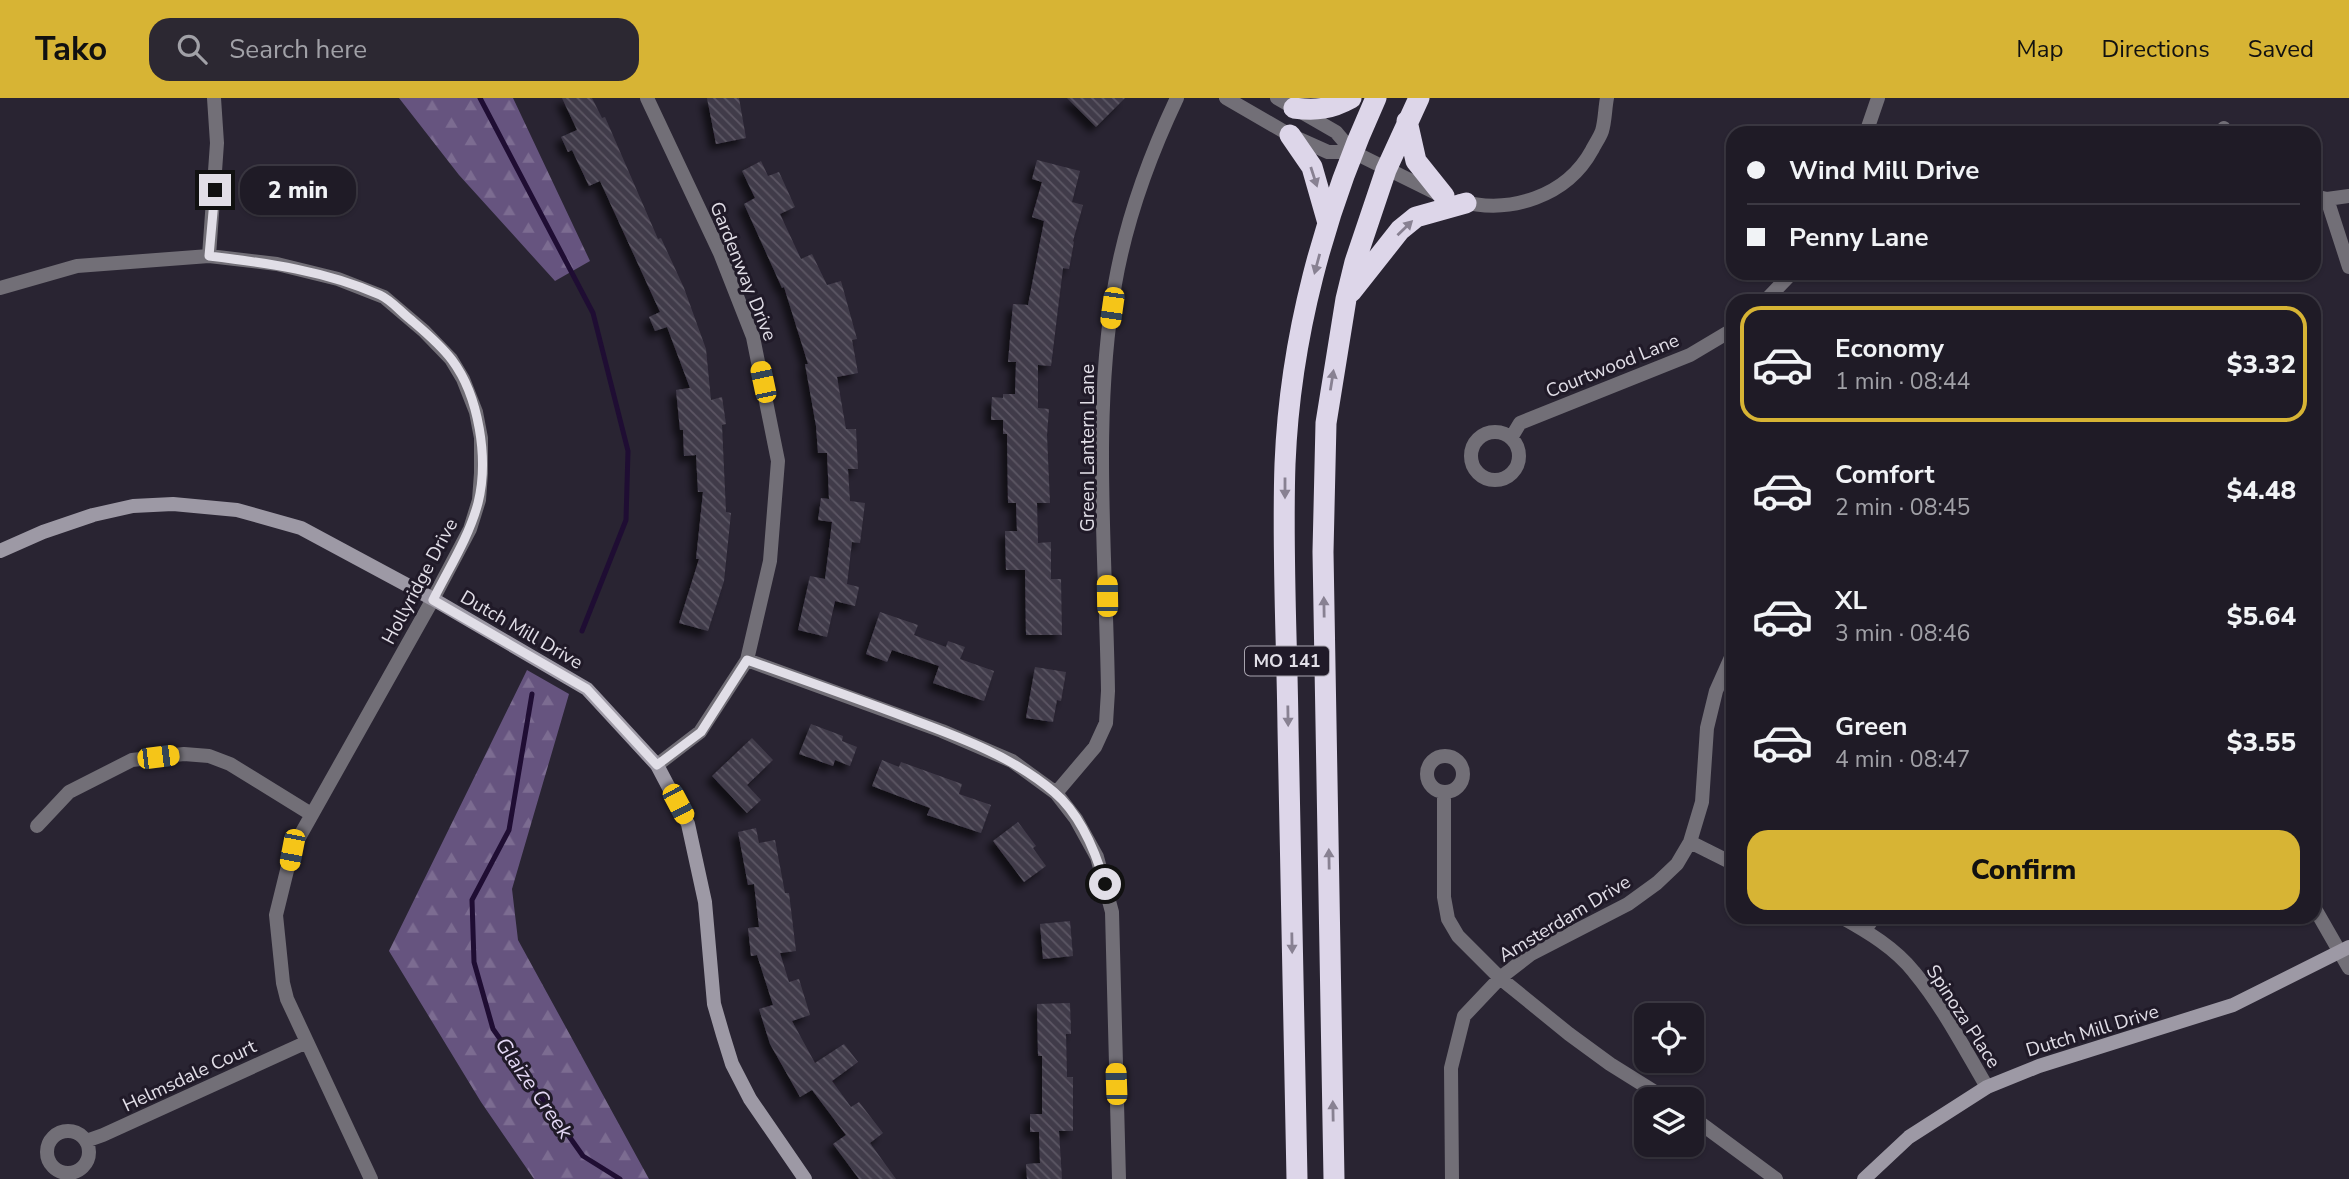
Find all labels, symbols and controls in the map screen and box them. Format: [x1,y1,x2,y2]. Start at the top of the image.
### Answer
search box [149,18,639,81]
text: Tako [35,27,107,72]
icon: search [173,30,211,68]
text: Search here [229,32,367,67]
text: Map [2016,33,2063,65]
text: Directions [2101,33,2210,65]
text: Saved [2248,33,2314,65]
text: Wind Mill Drive [1789,153,1979,188]
callout: 2 min [240,166,355,214]
one-way arrow [1310,166,1320,187]
route end [199,174,231,206]
text: 2 min [268,175,328,206]
street label: Gardenway Drive [703,198,783,345]
one-way arrow [1396,219,1413,236]
text: Penny Lane [1789,220,1929,255]
one-way arrow [1311,253,1322,275]
car [1099,286,1126,330]
street label: Courtwood Lane [1542,327,1683,405]
text: Economy [1835,331,1944,366]
icon: car [1751,333,1814,396]
text: $3.32 [2227,347,2296,382]
car [749,359,778,405]
street label: Green Lantern Lane [1075,364,1101,532]
text: 1 min · 08:44 [1835,366,1970,397]
one-way arrow [1327,369,1338,391]
text: Comfort [1835,457,1935,492]
icon: car [1751,459,1814,522]
text: $4.48 [2227,473,2296,508]
one-way arrow [1279,478,1291,500]
text: 2 min · 08:45 [1835,492,1970,523]
street label: Hollyridge Drive [376,514,464,649]
car [1097,575,1118,617]
text: XL [1835,583,1867,618]
street label: Dutch Mill Drive [455,584,588,676]
icon: car [1751,585,1814,648]
one-way arrow [1318,596,1329,618]
text: $5.64 [2227,599,2296,634]
text: 3 min · 08:46 [1835,618,1970,649]
road number: MO 141 [1245,646,1329,676]
one-way arrow [1282,705,1294,727]
text: Green [1835,709,1908,744]
icon: car [1751,711,1814,774]
text: $3.55 [2227,725,2296,760]
car [136,744,181,770]
text: 4 min · 08:47 [1835,744,1970,775]
car [659,781,698,827]
car [278,827,307,873]
button: Confirm [1747,830,2300,910]
one-way arrow [1323,848,1335,870]
route start [1089,868,1121,900]
street label: Amsterdam Drive [1494,869,1635,969]
one-way arrow [1287,932,1298,954]
street label: Spinoza Place [1920,960,2006,1073]
street label: Dutch Mill Drive [2023,998,2162,1064]
map controls [1634,1003,1704,1157]
button: locate [1634,1003,1704,1073]
water label: Glaize Creek [489,1032,580,1145]
street label: Helmsdale Court [118,1033,261,1118]
car [1105,1063,1128,1105]
button: layers [1634,1087,1704,1157]
one-way arrow [1327,1100,1339,1122]

